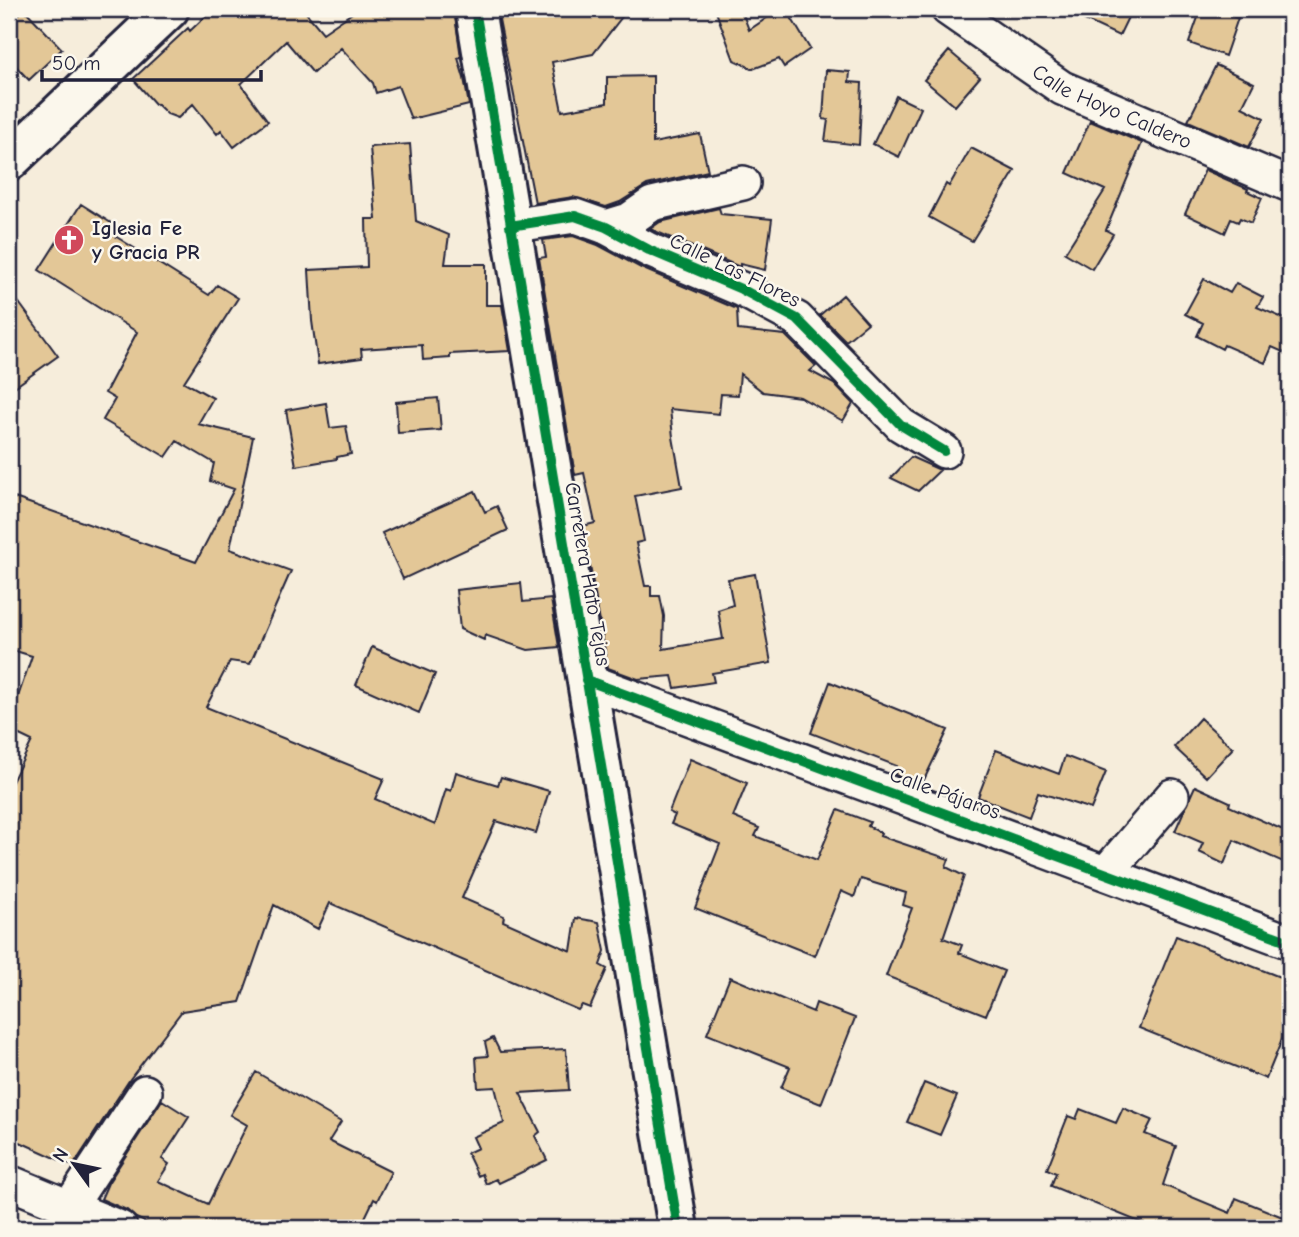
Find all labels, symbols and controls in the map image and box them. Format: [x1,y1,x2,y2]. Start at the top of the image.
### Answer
scale bar [42,38,261,82]
text: 50 m [52,51,101,75]
street label: Calle Hoyo Caldero [1028,59,1195,154]
place label: Iglesia Fe y Gracia PR [92,216,199,264]
church icon: Iglesia Fe y Gracia PR [52,223,86,257]
street label: Calle Las Flores [666,228,804,312]
street label: Carretera Hato Tejas [560,480,616,668]
street label: Calle Pájaros [887,762,1003,824]
north arrow [38,1128,108,1198]
text: N [48,1144,73,1166]

